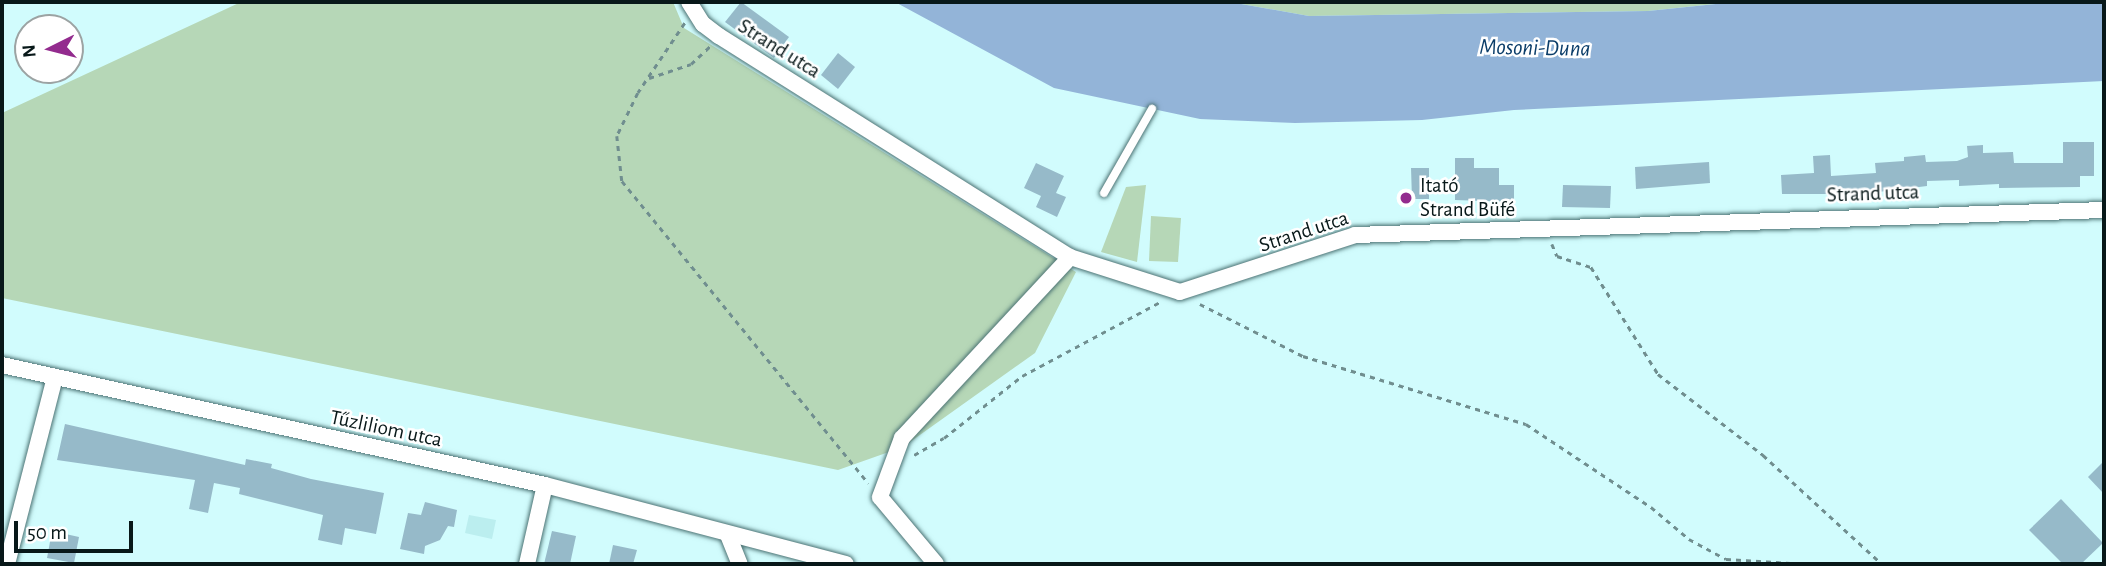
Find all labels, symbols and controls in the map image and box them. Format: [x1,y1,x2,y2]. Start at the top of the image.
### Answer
north arrow [14,14,84,84]
street label: Strand utca [733,14,825,84]
water label: Mosoni-Duna [1479,34,1591,64]
text: N [19,43,40,59]
place label: Itató Strand Büfé [1420,173,1515,223]
street label: Strand utca [1826,180,1920,208]
marker: Itató Strand Büfé [1398,190,1414,206]
street label: Strand utca [1256,206,1352,258]
street label: Tűzliliom utca [328,405,444,453]
scale bar [18,506,136,550]
text: 50 m [27,522,67,543]

